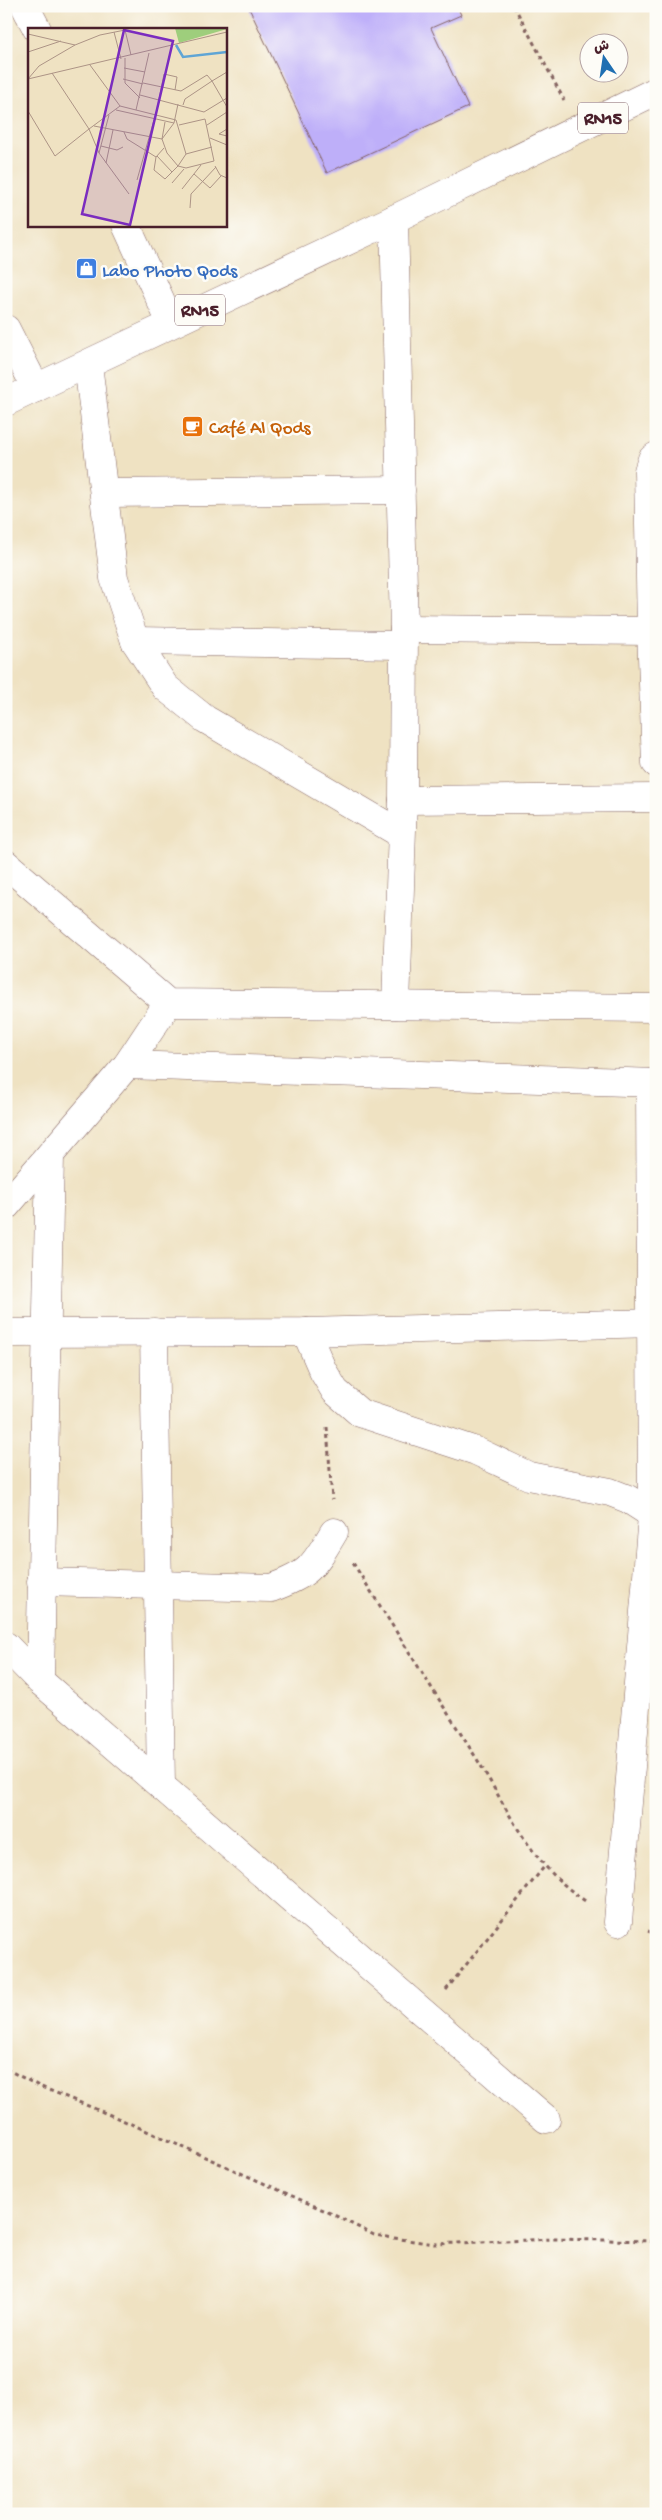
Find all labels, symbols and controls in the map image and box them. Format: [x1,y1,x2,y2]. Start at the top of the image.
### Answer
inset map [28,28,226,226]
north arrow [580,32,630,82]
text: ش [592,38,611,58]
road number: RN15 [578,102,628,134]
shop icon: Labo Photo Qods [74,257,98,281]
place label: Labo Photo Qods [102,261,238,284]
road number: RN15 [175,294,225,326]
cafe icon: Café Al Qods [181,414,205,438]
place label: Café Al Qods [209,418,312,441]

